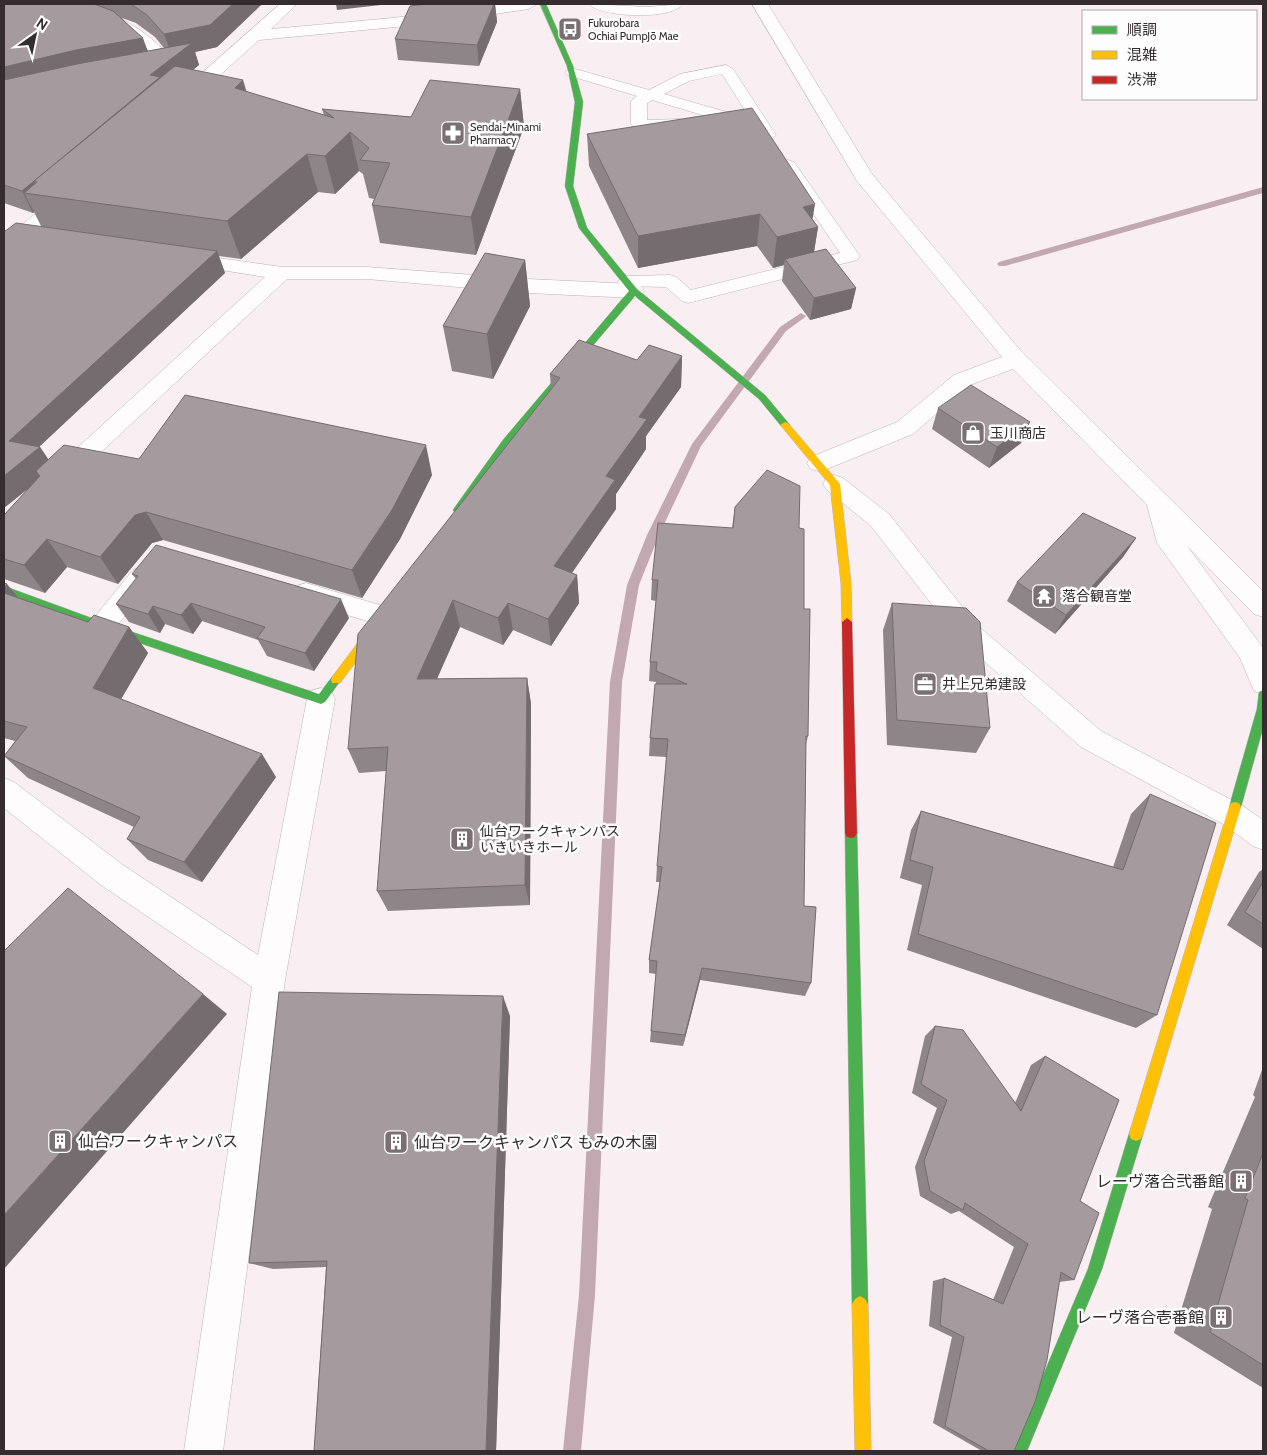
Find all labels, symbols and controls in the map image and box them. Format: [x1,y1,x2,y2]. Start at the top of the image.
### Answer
north arrow [10,10,60,60]
legend [1082,10,1257,100]
text: N [33,14,51,34]
bus stop icon: Fukurobara Ochiai PumpJō Mae [557,16,583,42]
place label: Fukurobara Ochiai PumpJō Mae [588,16,679,43]
text: 順調 [1127,21,1157,39]
text: 混雑 [1127,46,1157,64]
text: 渋滞 [1127,71,1157,89]
pharmacy icon: Sendai-Minami Pharmacy [440,120,466,146]
place label: Sendai-Minami Pharmacy [470,120,541,147]
shop icon: 玉川商店 [960,420,986,446]
place label: 玉川商店 [990,424,1046,442]
temple icon: 落合観音堂 [1031,583,1057,609]
place label: 落合観音堂 [1062,587,1132,605]
office icon: 井上兄弟建設 [912,671,938,697]
place label: 井上兄弟建設 [942,675,1026,693]
place label: 仙台ワークキャンパス いきいきホール [480,822,620,856]
building icon: 仙台ワークキャンパス いきいきホール [449,826,475,852]
building icon: 仙台ワークキャンパス [47,1128,73,1154]
building icon: 仙台ワークキャンパス もみの木園 [383,1129,409,1155]
place label: 仙台ワークキャンパス [78,1132,238,1151]
place label: 仙台ワークキャンパス もみの木園 [414,1133,658,1152]
building icon: レーヴ落合弐番館 [1228,1168,1254,1194]
place label: レーヴ落合弐番館 [1096,1172,1224,1191]
building icon: レーヴ落合壱番館 [1208,1304,1234,1330]
place label: レーヴ落合壱番館 [1076,1308,1204,1327]

